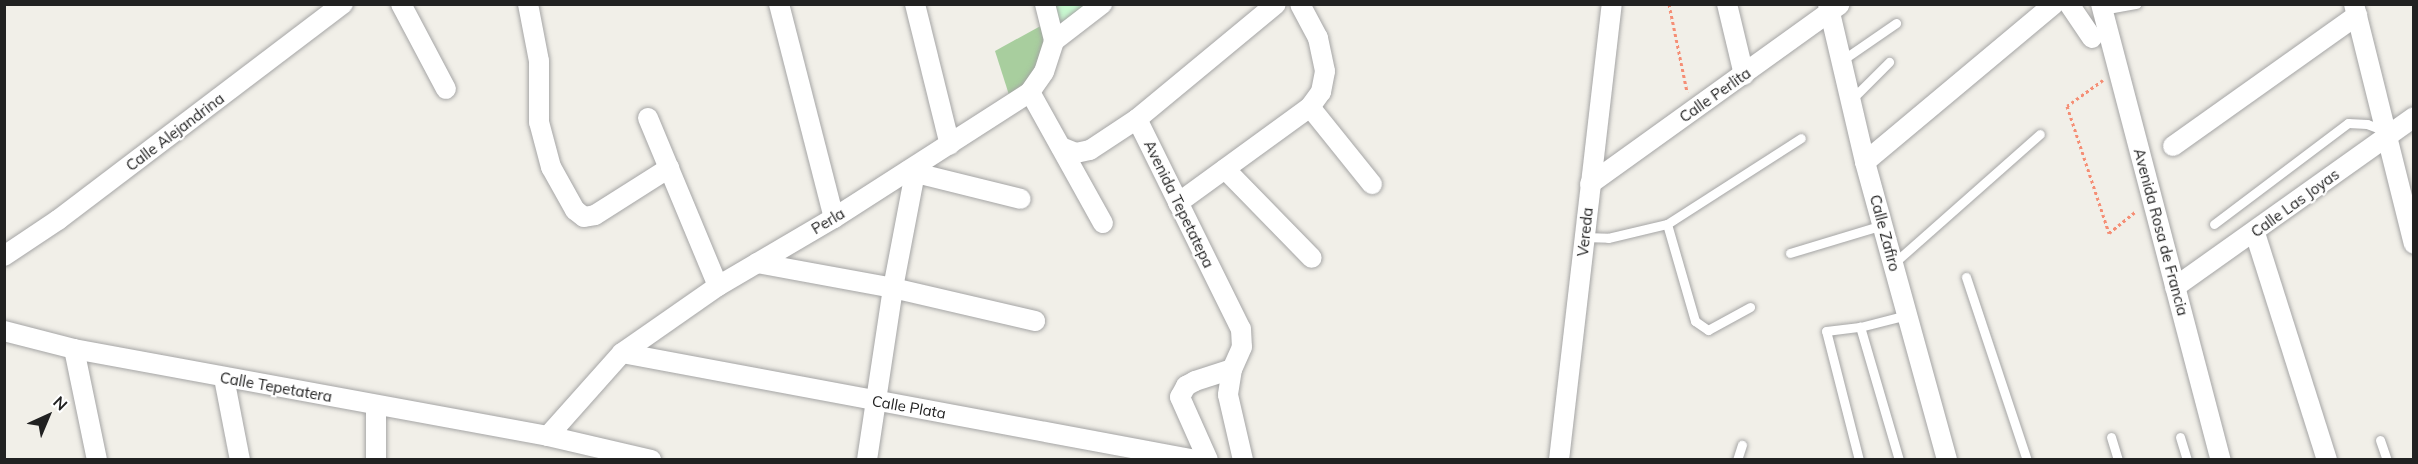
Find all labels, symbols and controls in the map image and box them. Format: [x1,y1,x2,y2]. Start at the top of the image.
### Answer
street label: Calle Perlita [1676,64,1754,126]
street label: Calle Alejandrina [122,89,228,175]
street label: Avenida Tepetatepa [1140,137,1218,271]
street label: Avenida Rosa de Francia [2130,146,2192,318]
street label: Calle Las Joyas [2247,165,2343,241]
street label: Calle Zafiro [1866,193,1904,273]
street label: Perla [808,204,848,238]
street label: Vereda [1573,207,1597,257]
street label: Calle Tepetatera [219,368,333,406]
north arrow [18,386,78,446]
text: N [49,392,72,414]
street label: Calle Plata [871,392,947,422]

